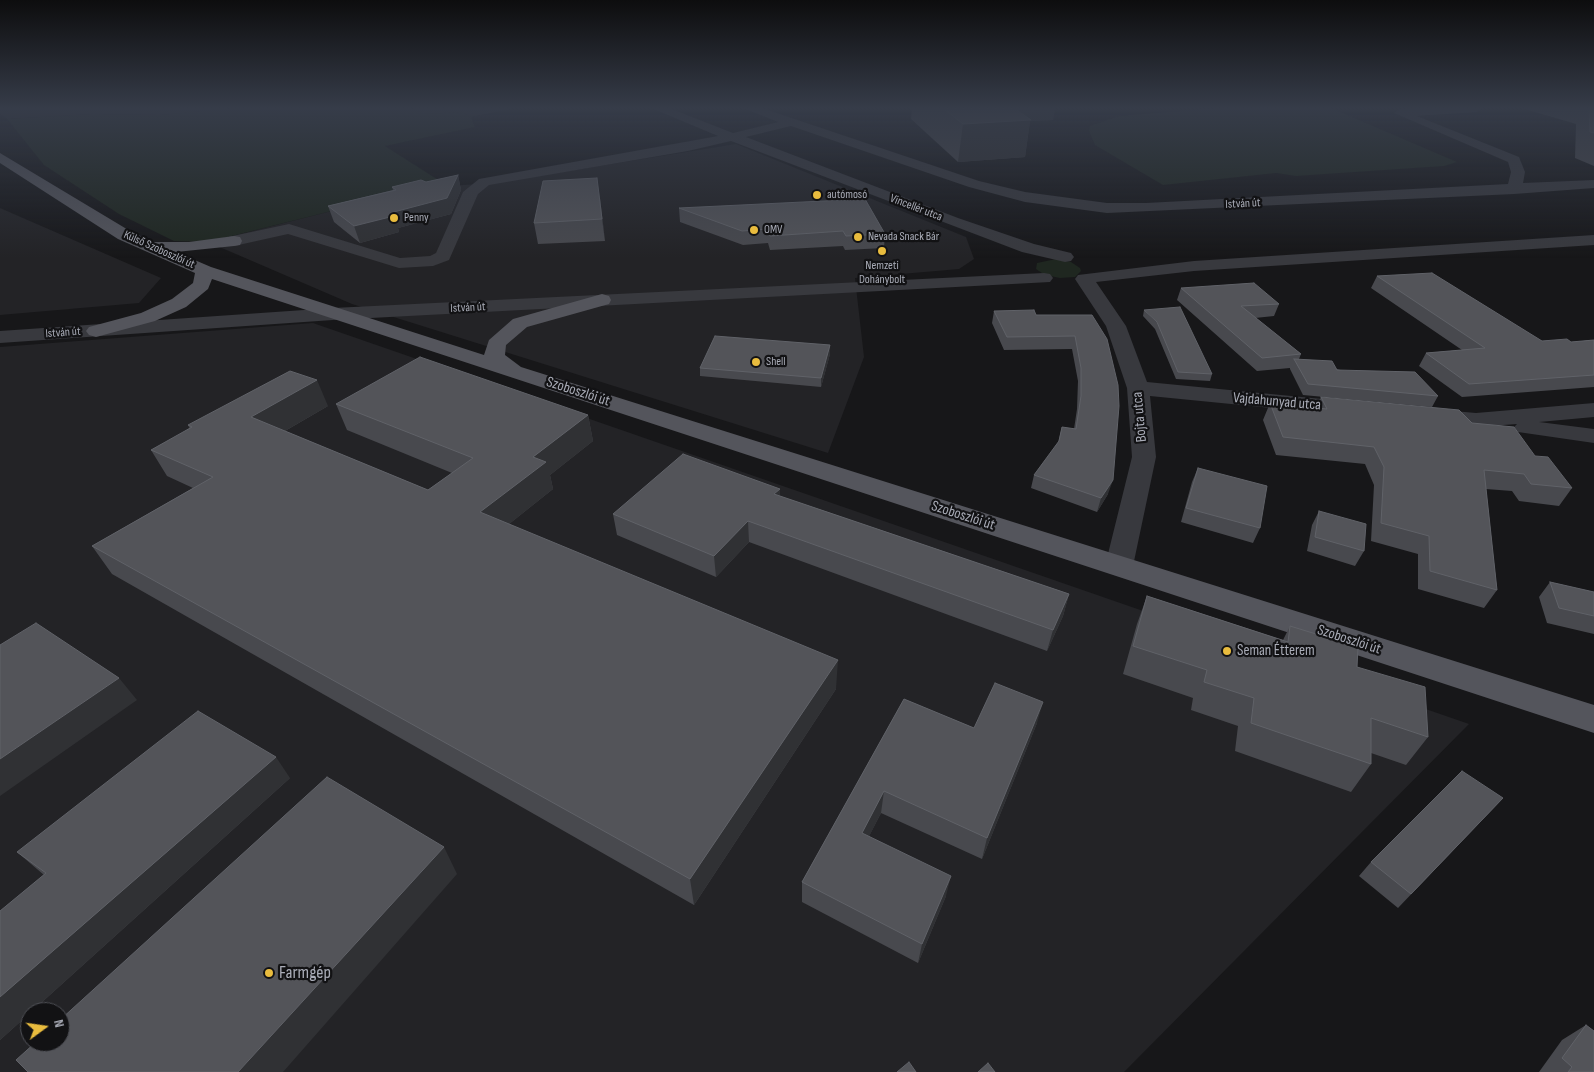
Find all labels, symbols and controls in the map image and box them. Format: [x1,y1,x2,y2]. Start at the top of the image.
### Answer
place label: autómosó [827,188,867,202]
marker: autómosó [811,189,823,201]
street label: Vincellér utca [888,191,944,225]
street label: István út [1225,196,1261,212]
place label: Penny [404,211,429,225]
marker: Penny [388,212,400,224]
place label: OMV [764,223,782,237]
marker: OMV [748,224,760,236]
street label: Külső Szoboszlói út [121,228,197,272]
place label: Nevada Snack Bár [868,230,939,244]
marker: Nevada Snack Bár [852,231,864,243]
marker: Nemzeti Dohánybolt [876,245,888,257]
place label: Nemzeti Dohánybolt [859,259,905,287]
street label: István út [450,300,486,316]
street label: István út [45,325,81,341]
place label: Shell [766,355,786,369]
marker: Shell [750,356,762,368]
street label: Szoboszlói út [544,373,612,411]
street label: Vajdahunyad utca [1232,389,1322,415]
street label: Bojta utca [1129,391,1151,443]
street label: Szoboszlói út [929,497,997,535]
street label: Szoboszlói út [1315,621,1383,659]
place label: Seman Étterem [1237,642,1315,660]
marker: Seman Étterem [1221,645,1233,657]
place label: Farmgép [279,962,331,984]
marker: Farmgép [263,967,275,979]
north arrow [20,1002,70,1052]
text: N [50,1018,68,1029]

